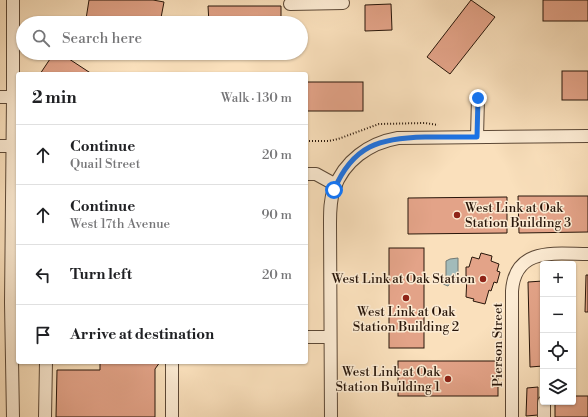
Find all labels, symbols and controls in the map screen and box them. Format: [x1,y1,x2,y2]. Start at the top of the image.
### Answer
search box [16,16,308,60]
icon: search [30,27,52,49]
text: Search here [62,29,142,48]
text: 2 min [32,87,77,109]
route end [469,89,487,107]
text: Walk · 130 m [221,90,292,106]
text: Continue [70,137,135,156]
icon: ahead [32,144,54,166]
text: 20 m [262,147,292,163]
text: Quail Street [70,156,140,172]
route start [325,181,343,199]
text: Continue [70,197,135,216]
place label: West Link at Oak Station Building 3 [464,200,571,231]
icon: ahead [32,204,54,226]
text: 90 m [261,207,292,223]
marker: West Link at Oak Station Building 3 [452,210,462,220]
text: West 17th Avenue [70,216,170,232]
map controls [540,261,576,405]
button: + [540,261,576,297]
icon: left [32,264,54,286]
text: Turn left [70,265,132,284]
text: 20 m [262,267,292,283]
place label: West Link at Oak Station [330,271,475,287]
marker: West Link at Oak Station [478,274,488,284]
marker: West Link at Oak Station Building 2 [401,293,411,303]
button: − [540,297,576,333]
street label: Pierson Street [490,303,506,387]
place label: West Link at Oak Station Building 2 [353,304,459,335]
icon: arrive [32,324,54,346]
text: Arrive at destination [70,325,214,344]
button: locate [540,333,576,369]
place label: West Link at Oak Station Building 1 [335,364,441,395]
button: layers [540,369,576,405]
marker: West Link at Oak Station Building 1 [443,374,453,384]

